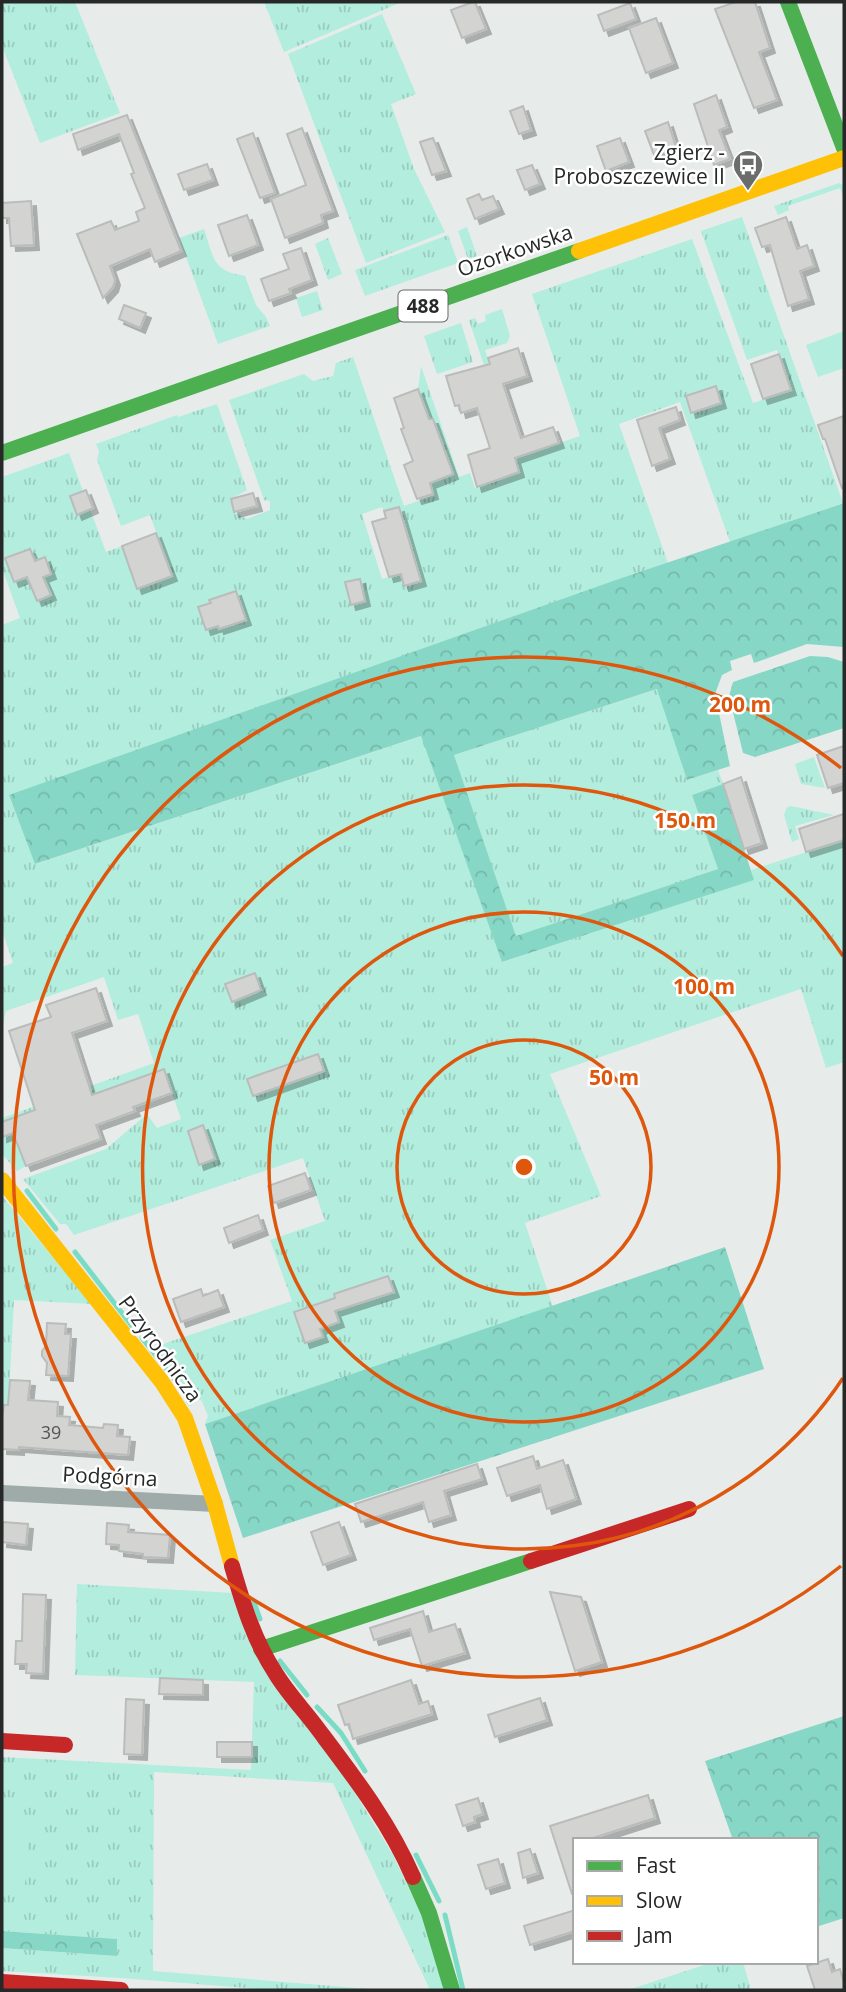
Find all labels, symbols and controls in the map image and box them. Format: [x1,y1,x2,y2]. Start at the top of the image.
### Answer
place label: Zgierz - Proboszczewice II [554,138,725,190]
bus stop icon: Zgierz - Proboszczewice II [731,148,765,192]
street label: Ozorkowska [453,217,576,283]
road number: 488 [398,290,448,322]
text: 200 m [709,690,771,718]
text: 150 m [654,806,716,834]
text: 100 m [673,972,735,1000]
text: 50 m [589,1063,639,1091]
centre of rings [512,1155,536,1179]
street label: Przyrodnicza [113,1289,209,1407]
house number: 39 [41,1420,61,1444]
street label: Podgórna [62,1460,158,1492]
legend [573,1838,818,1964]
text: Fast [636,1851,676,1879]
text: Slow [636,1886,682,1914]
text: Jam [634,1921,673,1949]

